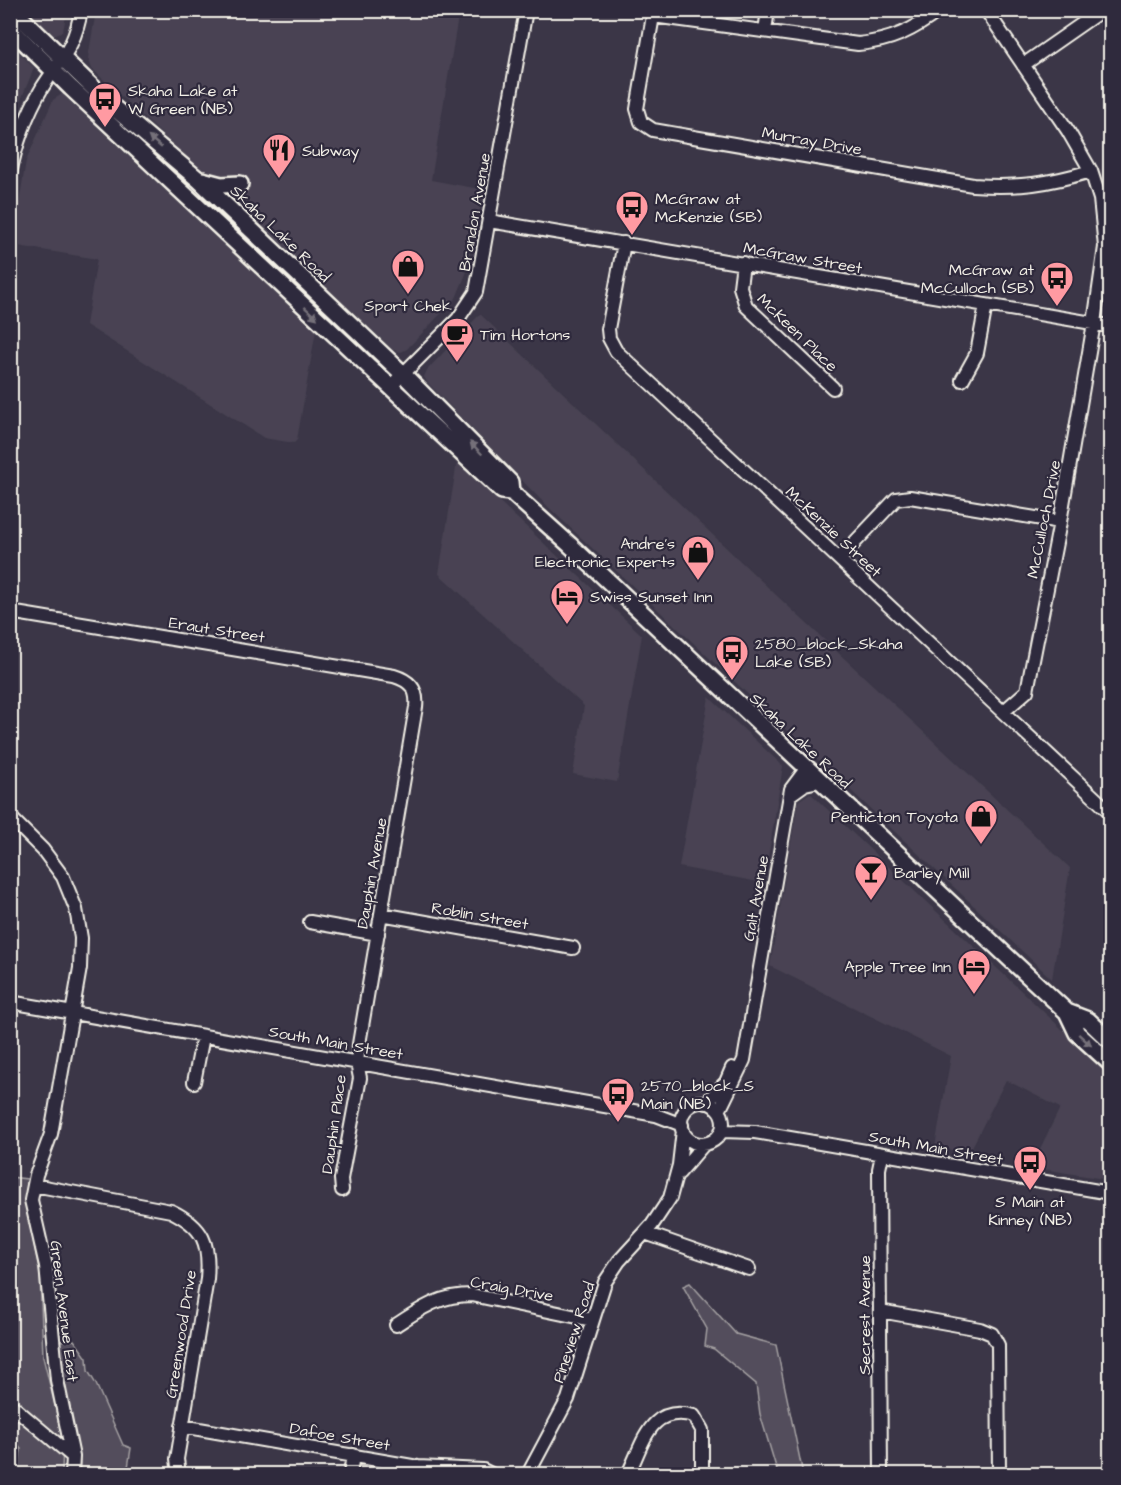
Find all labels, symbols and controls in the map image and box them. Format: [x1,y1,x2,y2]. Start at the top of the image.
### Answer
place label: Skaha Lake at W Green (NB) [128,80,238,120]
bus stop icon: Skaha Lake at W Green (NB) [87,81,123,128]
street label: Murray Drive [760,121,864,162]
restaurant icon: Subway [261,132,297,179]
one-way arrow [147,136,162,148]
place label: Subway [302,140,359,163]
street label: Brandon Avenue [454,151,496,273]
street label: Skaha Lake Road [225,180,335,287]
place label: McGraw at McKenzie (SB) [655,188,763,228]
bus stop icon: McGraw at McKenzie (SB) [614,189,650,236]
street label: McGraw Street [742,237,864,279]
shop icon: Sport Chek [390,248,426,295]
place label: McGraw at McCulloch (SB) [921,259,1035,299]
bus stop icon: McGraw at McCulloch (SB) [1039,260,1075,307]
street label: McKeen Place [752,289,843,377]
place label: Sport Chek [364,295,452,317]
one-way arrow [304,305,318,319]
cafe icon: Tim Hortons [439,316,475,363]
place label: Tim Hortons [480,324,570,346]
one-way arrow [470,441,484,455]
street label: McCulloch Drive [1022,458,1066,580]
street label: McKenzie Street [780,481,887,583]
place label: Andre's Electronic Experts [535,533,675,573]
shop icon: Andre's Electronic Experts [680,534,716,581]
hotel icon: Swiss Sunset Inn [549,578,585,625]
place label: Swiss Sunset Inn [590,586,713,608]
street label: Eraut Street [167,612,267,649]
place label: 2580_block_Skaha Lake (SB) [755,633,903,673]
bus stop icon: 2580_block_Skaha Lake (SB) [714,634,750,681]
street label: Skaha Lake Road [745,688,856,794]
shop icon: Penticton Toyota [963,798,999,845]
place label: Penticton Toyota [831,806,958,829]
street label: Dauphin Avenue [351,816,393,930]
street label: Galt Avenue [738,853,774,943]
bar icon: Barley Mill [853,854,889,901]
place label: Barley Mill [894,862,969,885]
street label: Roblin Street [430,897,531,935]
hotel icon: Apple Tree Inn [956,948,992,995]
place label: Apple Tree Inn [844,956,951,978]
street label: South Main Street [267,1020,405,1066]
one-way arrow [1077,1033,1092,1046]
street label: Dauphin Place [316,1073,352,1175]
place label: 2570_block_S Main (NB) [641,1075,754,1115]
bus stop icon: 2570_block_S Main (NB) [600,1076,636,1123]
street label: South Main Street [867,1125,1005,1171]
bus stop icon: S Main at Kinney (NB) [1012,1144,1048,1191]
place label: S Main at Kinney (NB) [988,1191,1072,1232]
street label: Green Avenue East [44,1239,84,1384]
street label: Secrest Avenue [854,1255,876,1375]
street label: Greenwood Drive [160,1268,202,1400]
street label: Craig Drive [468,1271,555,1308]
street label: Pineview Road [547,1279,601,1386]
street label: Dafoe Street [288,1417,392,1457]

